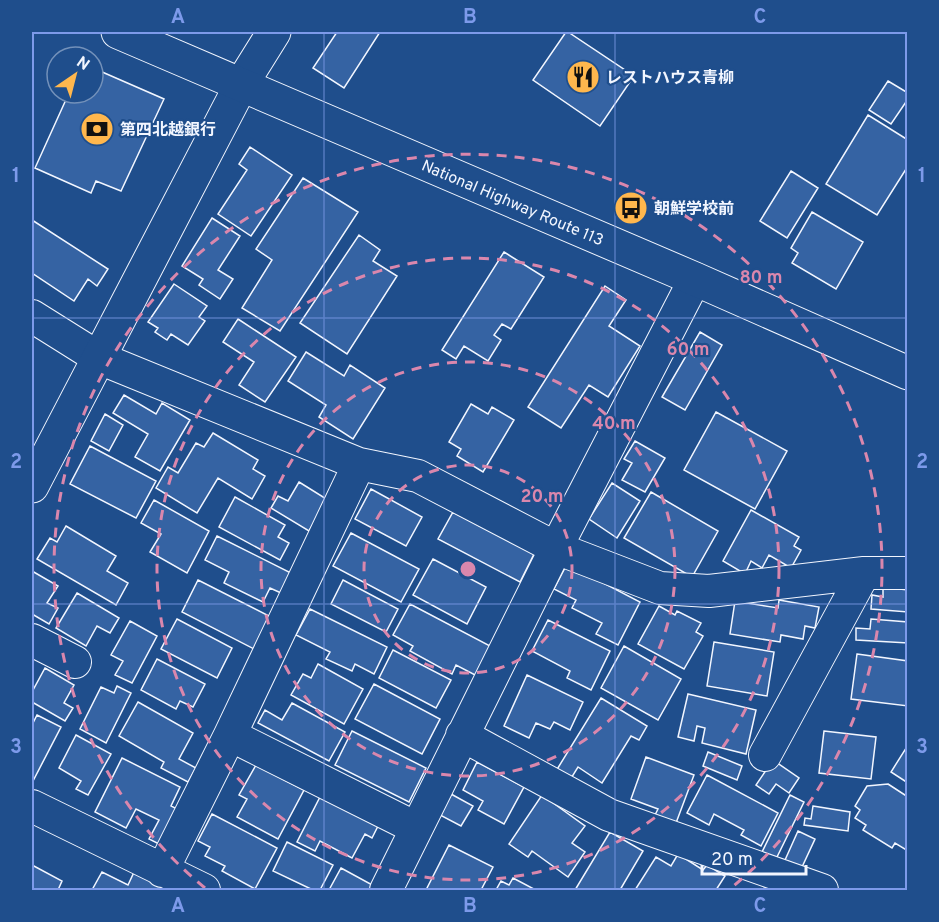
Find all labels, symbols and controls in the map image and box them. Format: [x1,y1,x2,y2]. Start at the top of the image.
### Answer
text: A [171,5,185,31]
text: B [463,5,477,31]
text: C [754,5,766,31]
north arrow [45,45,105,105]
text: N [72,53,93,76]
restaurant icon: レストハウス青柳 [565,59,601,95]
place label: レストハウス青柳 [606,69,734,89]
bank icon: 第四北越銀行 [79,111,115,147]
place label: 第四北越銀行 [120,120,216,141]
street label: National Highway Route 113 [418,156,606,251]
text: 1 [12,164,20,190]
text: 1 [918,164,926,190]
bus stop icon: 朝鮮学校前 [613,190,649,226]
place label: 朝鮮学校前 [654,200,734,220]
text: 80 m [739,267,783,290]
text: 60 m [666,339,710,362]
text: 40 m [592,413,636,436]
text: 2 [10,450,22,476]
text: 2 [916,450,928,476]
text: 20 m [520,486,564,509]
centre of rings [458,559,478,579]
text: 3 [10,735,22,761]
text: 3 [916,735,928,761]
scale bar [702,838,806,876]
text: 20 m [711,849,753,872]
text: A [171,894,185,920]
text: B [463,894,477,920]
text: C [754,894,766,920]

